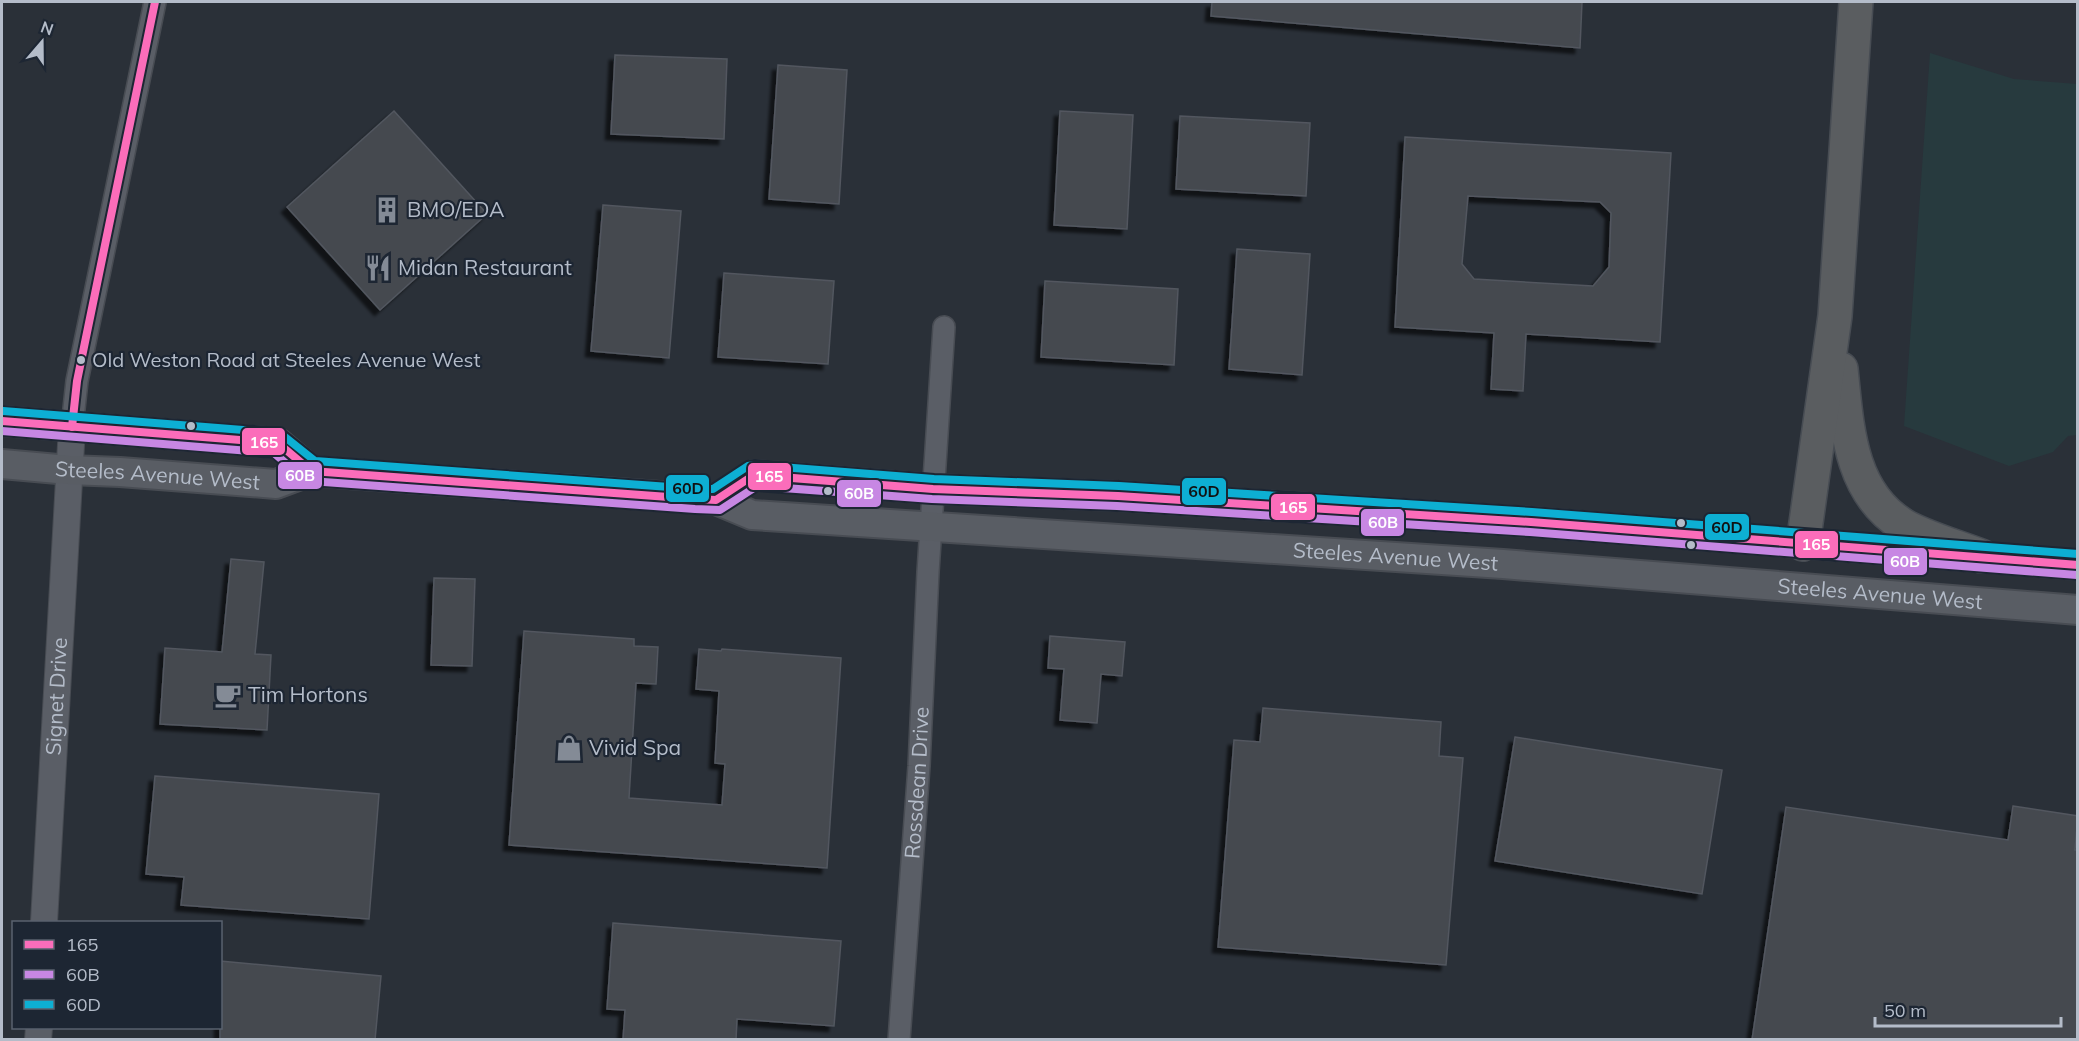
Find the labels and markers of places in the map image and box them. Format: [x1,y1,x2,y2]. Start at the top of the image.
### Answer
building icon: BMO/EDA [372,195,402,225]
place label: BMO/EDA [407,196,505,222]
restaurant icon: Midan Restaurant [363,253,393,283]
place label: Midan Restaurant [398,254,572,280]
place label: Old Weston Road at Steeles Avenue West [92,347,480,372]
marker: Old Weston Road at Steeles Avenue West [75,354,87,366]
unlabelled marker [185,420,197,432]
unlabelled marker [822,485,834,497]
unlabelled marker [1675,517,1687,529]
unlabelled marker [1685,539,1697,551]
cafe icon: Tim Hortons [213,680,243,710]
place label: Tim Hortons [248,681,368,707]
shop icon: Vivid Spa [554,733,584,763]
place label: Vivid Spa [589,734,681,760]

